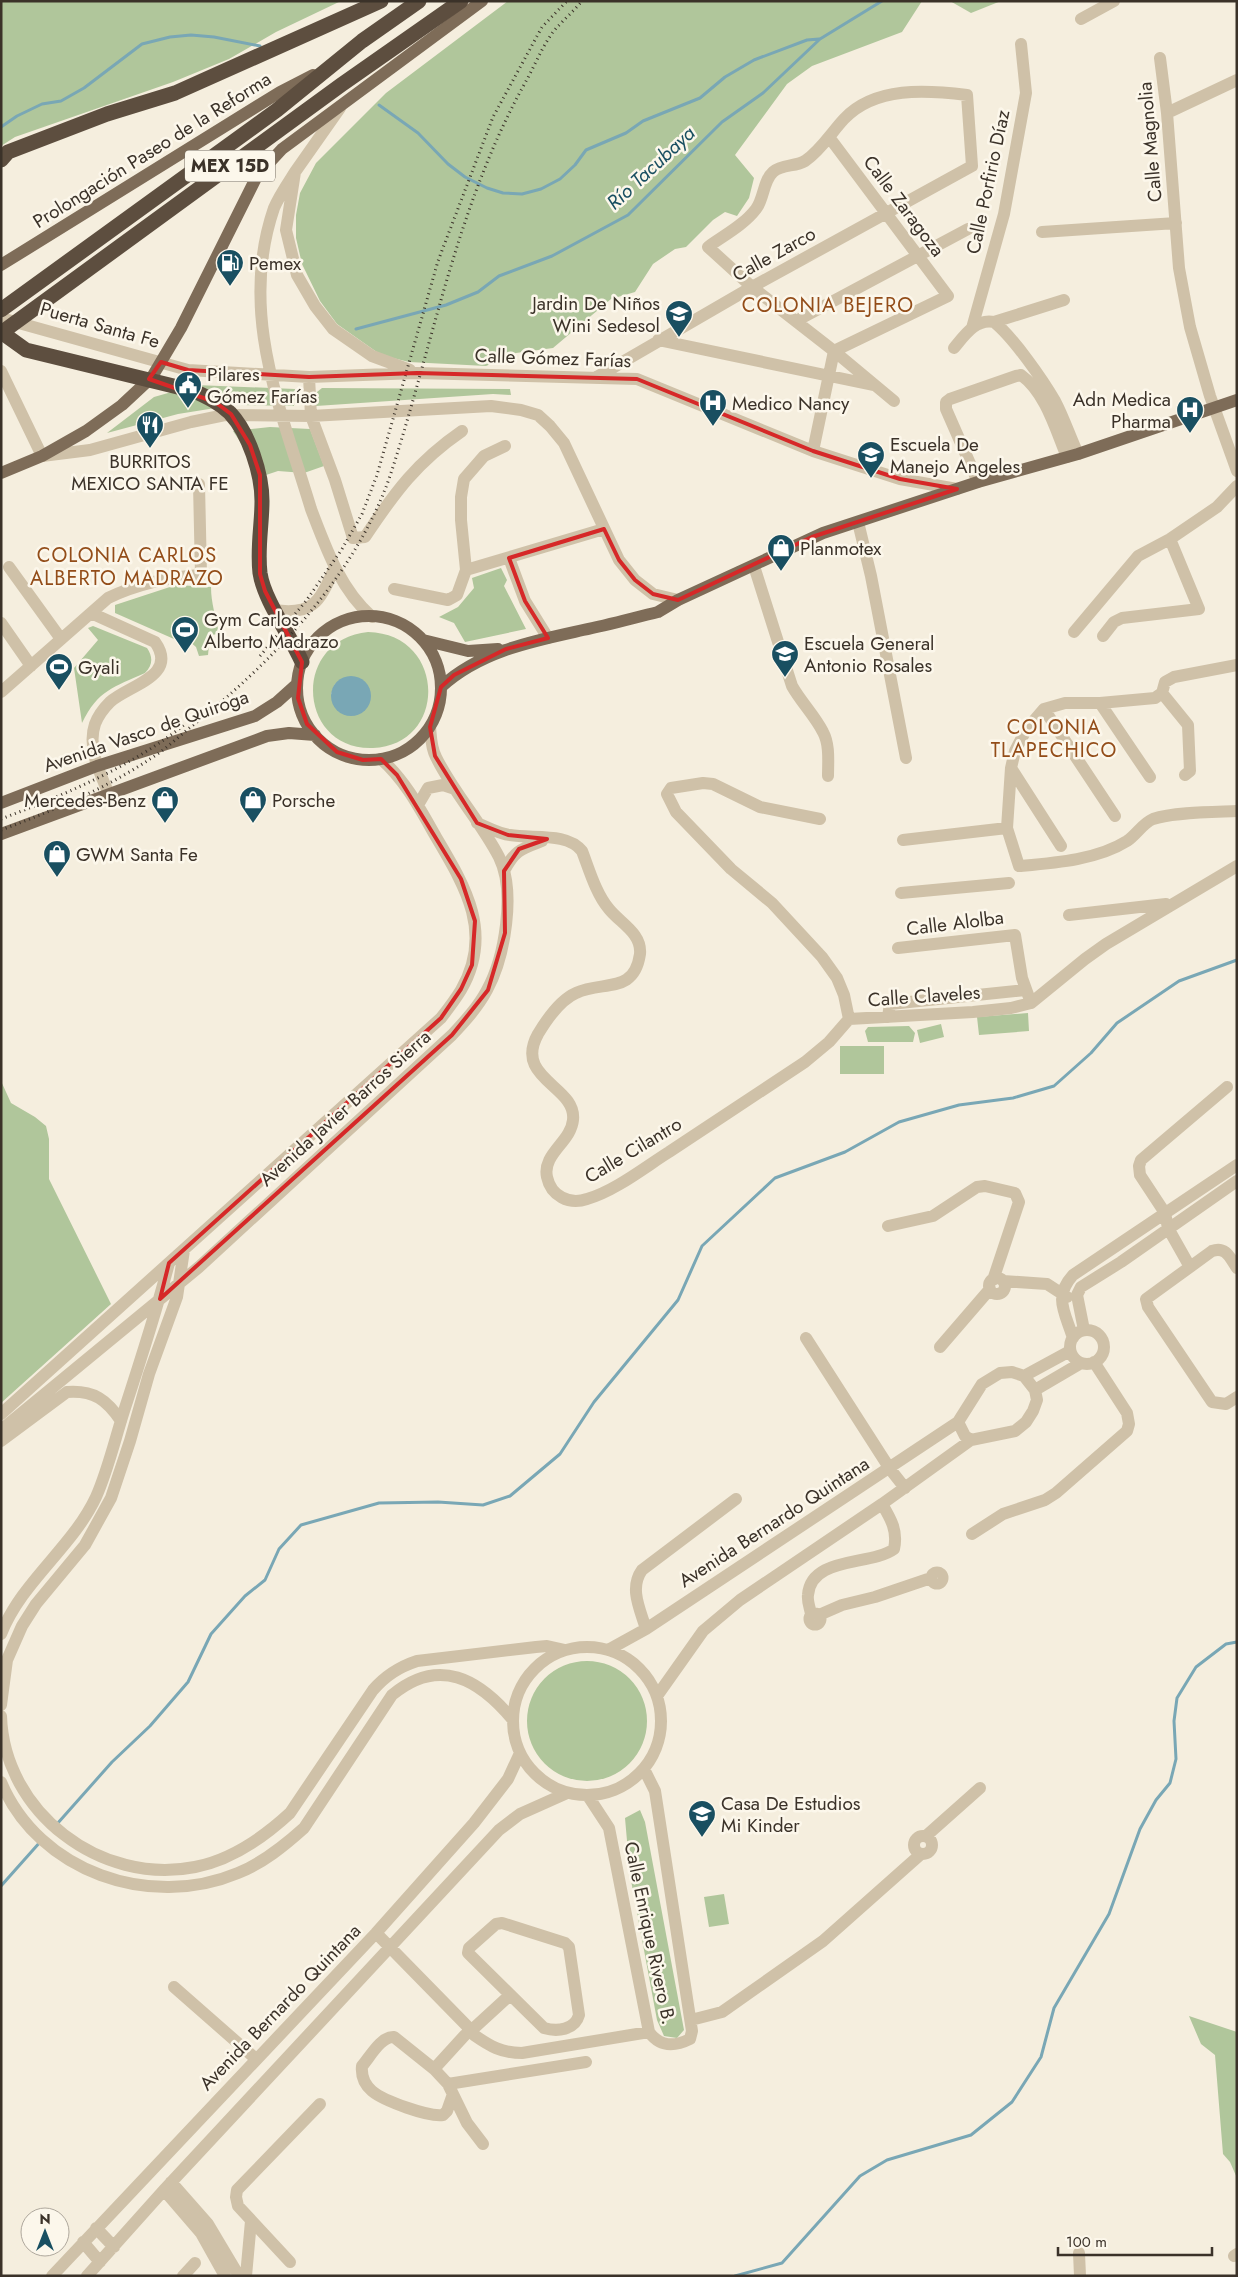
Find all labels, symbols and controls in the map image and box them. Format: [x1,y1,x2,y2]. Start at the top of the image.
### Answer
street label: Prolongación Paseo de la Reforma [28,65,276,235]
street label: Calle Magnolia [1131,81,1169,203]
street label: Calle Porfirio Díaz [960,107,1017,257]
water label: Río Tacubaya [600,119,702,217]
road number: MEX 15D [185,150,275,182]
street label: Calle Zaragoza [857,150,951,262]
street label: Calle Zarco [727,220,821,288]
fuel station icon: Pemex [215,248,245,287]
place label: Pemex [249,250,301,277]
place label: Jardin De Niños Wini Sedesol [529,290,660,339]
district label: COLONIA BEJERO [742,291,914,320]
street label: Puerta Santa Fe [37,295,163,355]
school or university icon: Jardin De Niños Wini Sedesol [664,299,694,338]
street label: Calle Gómez Farías [474,342,632,374]
place label: Pilares Gómez Farías [207,361,318,410]
public building icon: Pilares Gómez Farías [173,370,203,409]
place label: Adn Medica Pharma [1073,386,1171,435]
hospital icon: Medico Nancy [698,388,728,427]
place label: Medico Nancy [732,390,850,417]
hospital icon: Adn Medica Pharma [1175,395,1205,434]
restaurant icon: BURRITOS MEXICO SANTA FE [135,410,165,449]
place label: Escuela De Manejo Angeles [890,431,1020,480]
school or university icon: Escuela De Manejo Angeles [856,440,886,479]
place label: BURRITOS MEXICO SANTA FE [71,448,229,497]
shop icon: Planmotex [766,533,796,572]
place label: Planmotex [800,535,881,562]
district label: COLONIA CARLOS ALBERTO MADRAZO [30,541,224,593]
place label: Gym Carlos Alberto Madrazo [204,606,339,655]
sports icon: Gym Carlos Alberto Madrazo [170,615,200,654]
place label: Escuela General Antonio Rosales [804,630,934,679]
school or university icon: Escuela General Antonio Rosales [770,639,800,678]
sports icon: Gyali [44,652,74,691]
place label: Gyali [78,654,120,681]
street label: Avenida Vasco de Quiroga [40,683,252,779]
district label: COLONIA TLAPECHICO [991,713,1117,765]
shop icon: Mercedes-Benz [150,785,180,824]
shop icon: Porsche [238,785,268,824]
place label: Mercedes-Benz [24,787,146,814]
place label: Porsche [272,787,335,814]
shop icon: GWM Santa Fe [42,839,72,878]
place label: GWM Santa Fe [76,841,198,868]
street label: Calle Alolba [905,904,1005,942]
street label: Calle Claveles [867,979,981,1013]
street label: Avenida Javier Barros Sierra [253,1024,437,1192]
street label: Calle Cilantro [579,1110,687,1190]
street label: Avenida Bernardo Quintana [673,1450,875,1594]
place label: Casa De Estudios Mi Kinder [721,1790,861,1839]
school or university icon: Casa De Estudios Mi Kinder [687,1799,717,1838]
street label: Calle Enrique Rivero B. [617,1839,683,2027]
street label: Avenida Bernardo Quintana [193,1918,367,2096]
north arrow [20,2207,70,2257]
text: N [39,2209,51,2229]
scale bar [1058,2224,1212,2256]
text: 100 m [1066,2231,1107,2253]

